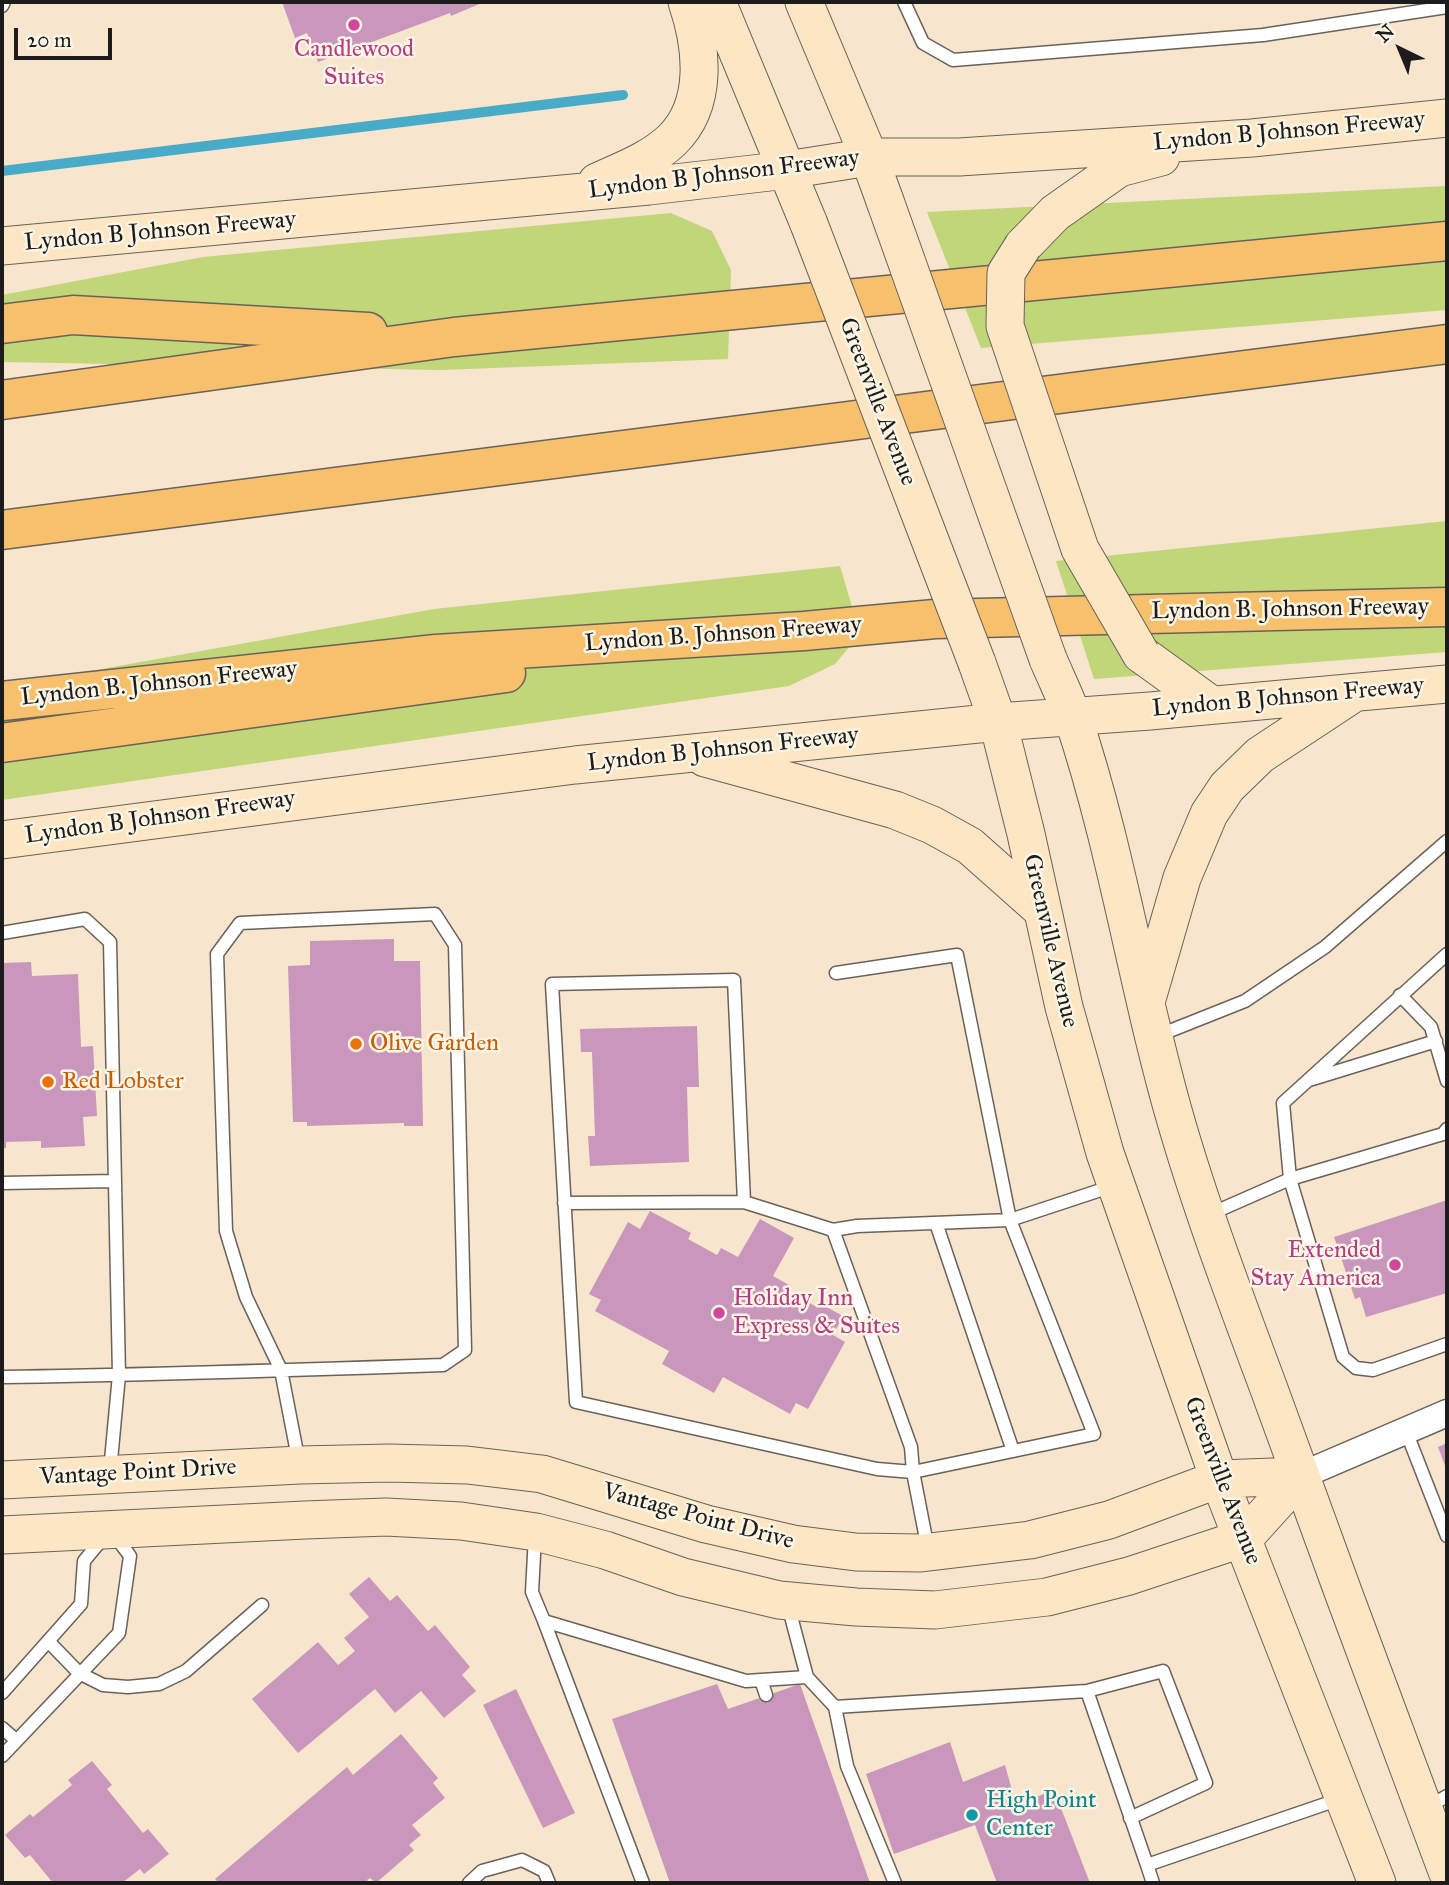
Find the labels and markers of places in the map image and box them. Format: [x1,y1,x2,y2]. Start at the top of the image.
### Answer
marker: Candlewood Suites [346,17,362,33]
place label: Candlewood Suites [294,36,414,92]
place label: Olive Garden [370,1030,499,1058]
marker: Olive Garden [348,1036,364,1052]
place label: Red Lobster [62,1068,184,1096]
marker: Red Lobster [40,1074,56,1090]
place label: Extended Stay America [1250,1237,1381,1293]
marker: Extended Stay America [1387,1257,1403,1273]
place label: Holiday Inn Express & Suites [733,1285,900,1341]
marker: Holiday Inn Express & Suites [711,1305,727,1321]
place label: High Point Center [986,1787,1096,1843]
marker: High Point Center [964,1807,980,1823]

